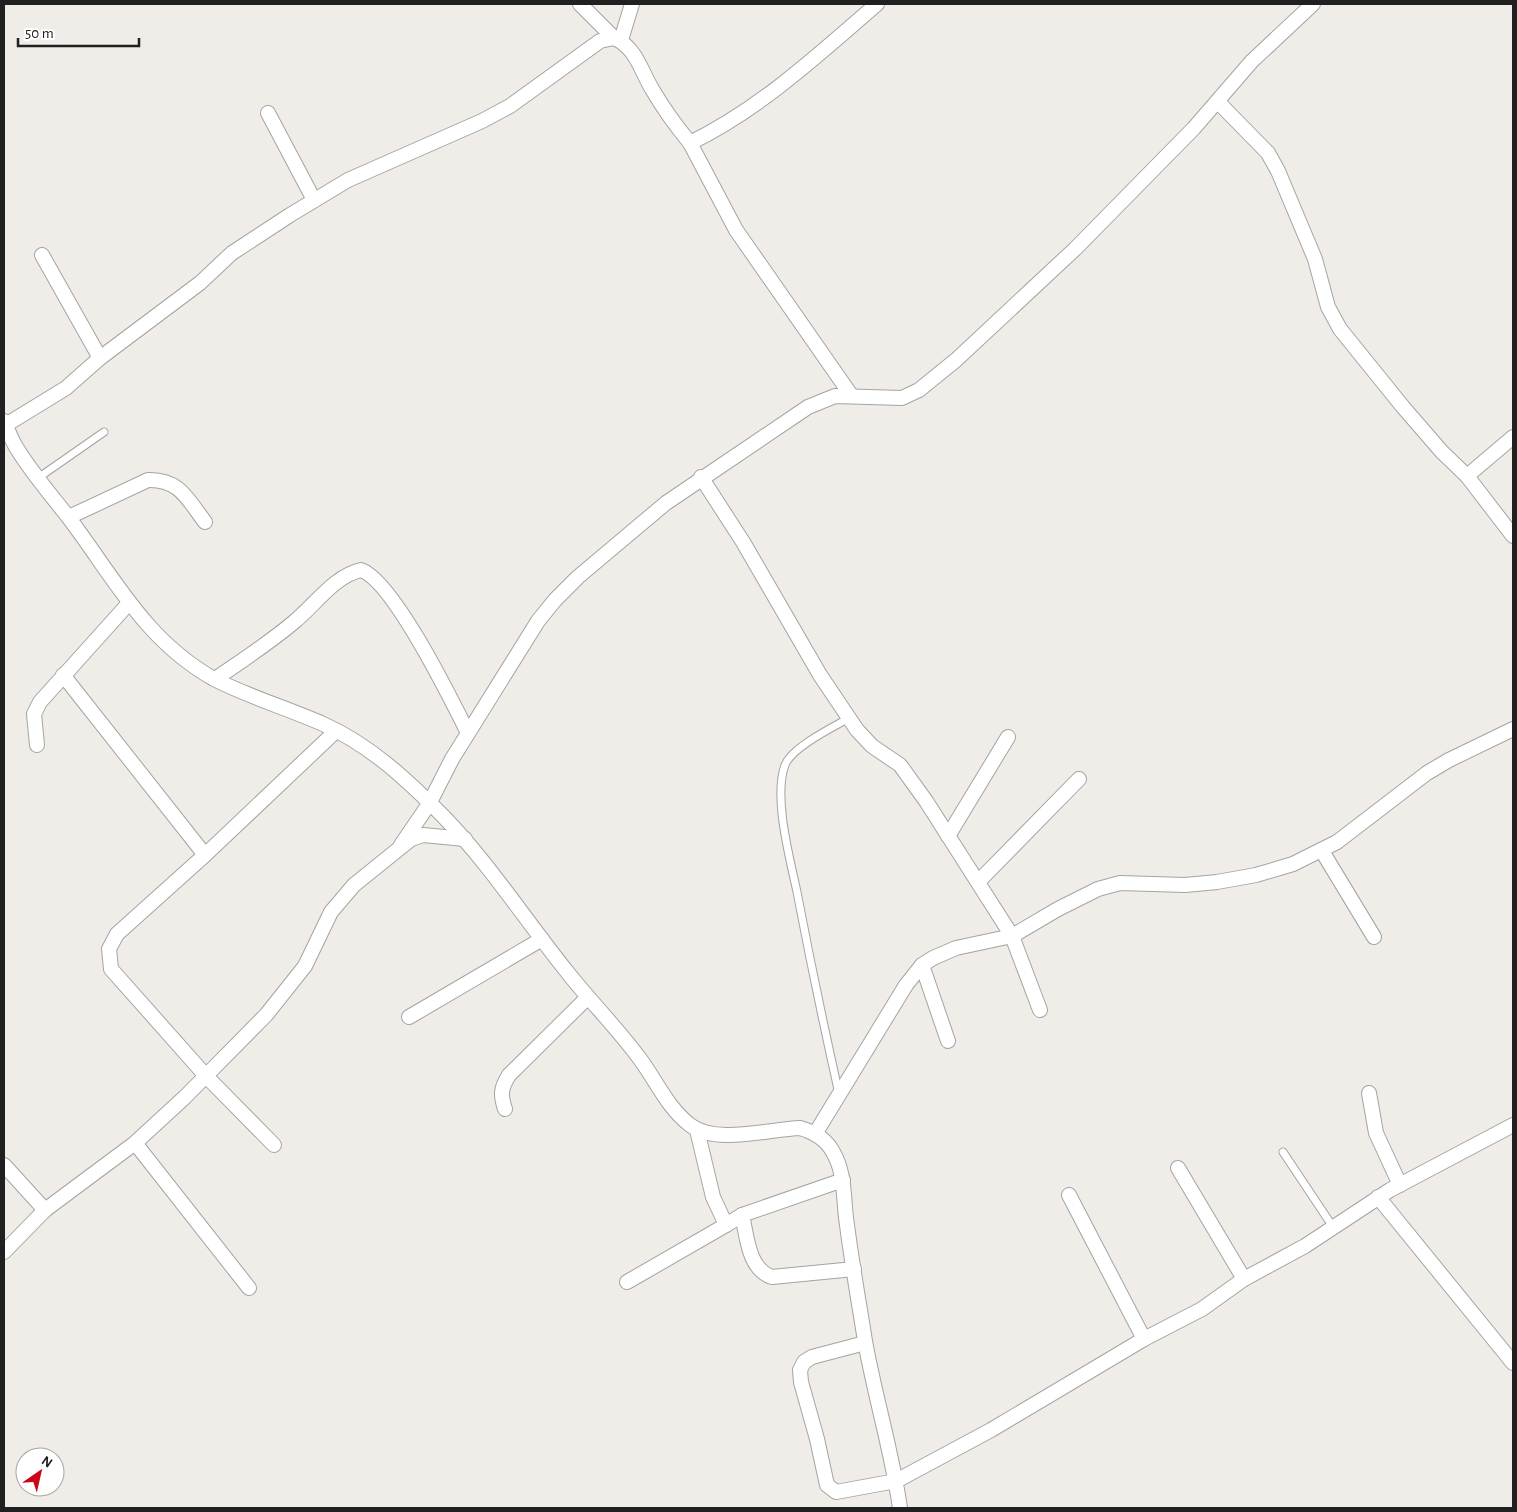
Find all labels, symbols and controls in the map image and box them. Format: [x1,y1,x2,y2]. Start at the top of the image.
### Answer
scale bar [18,15,139,47]
text: 50 m [25,26,54,41]
north arrow [15,1447,65,1497]
text: N [39,1454,55,1471]

